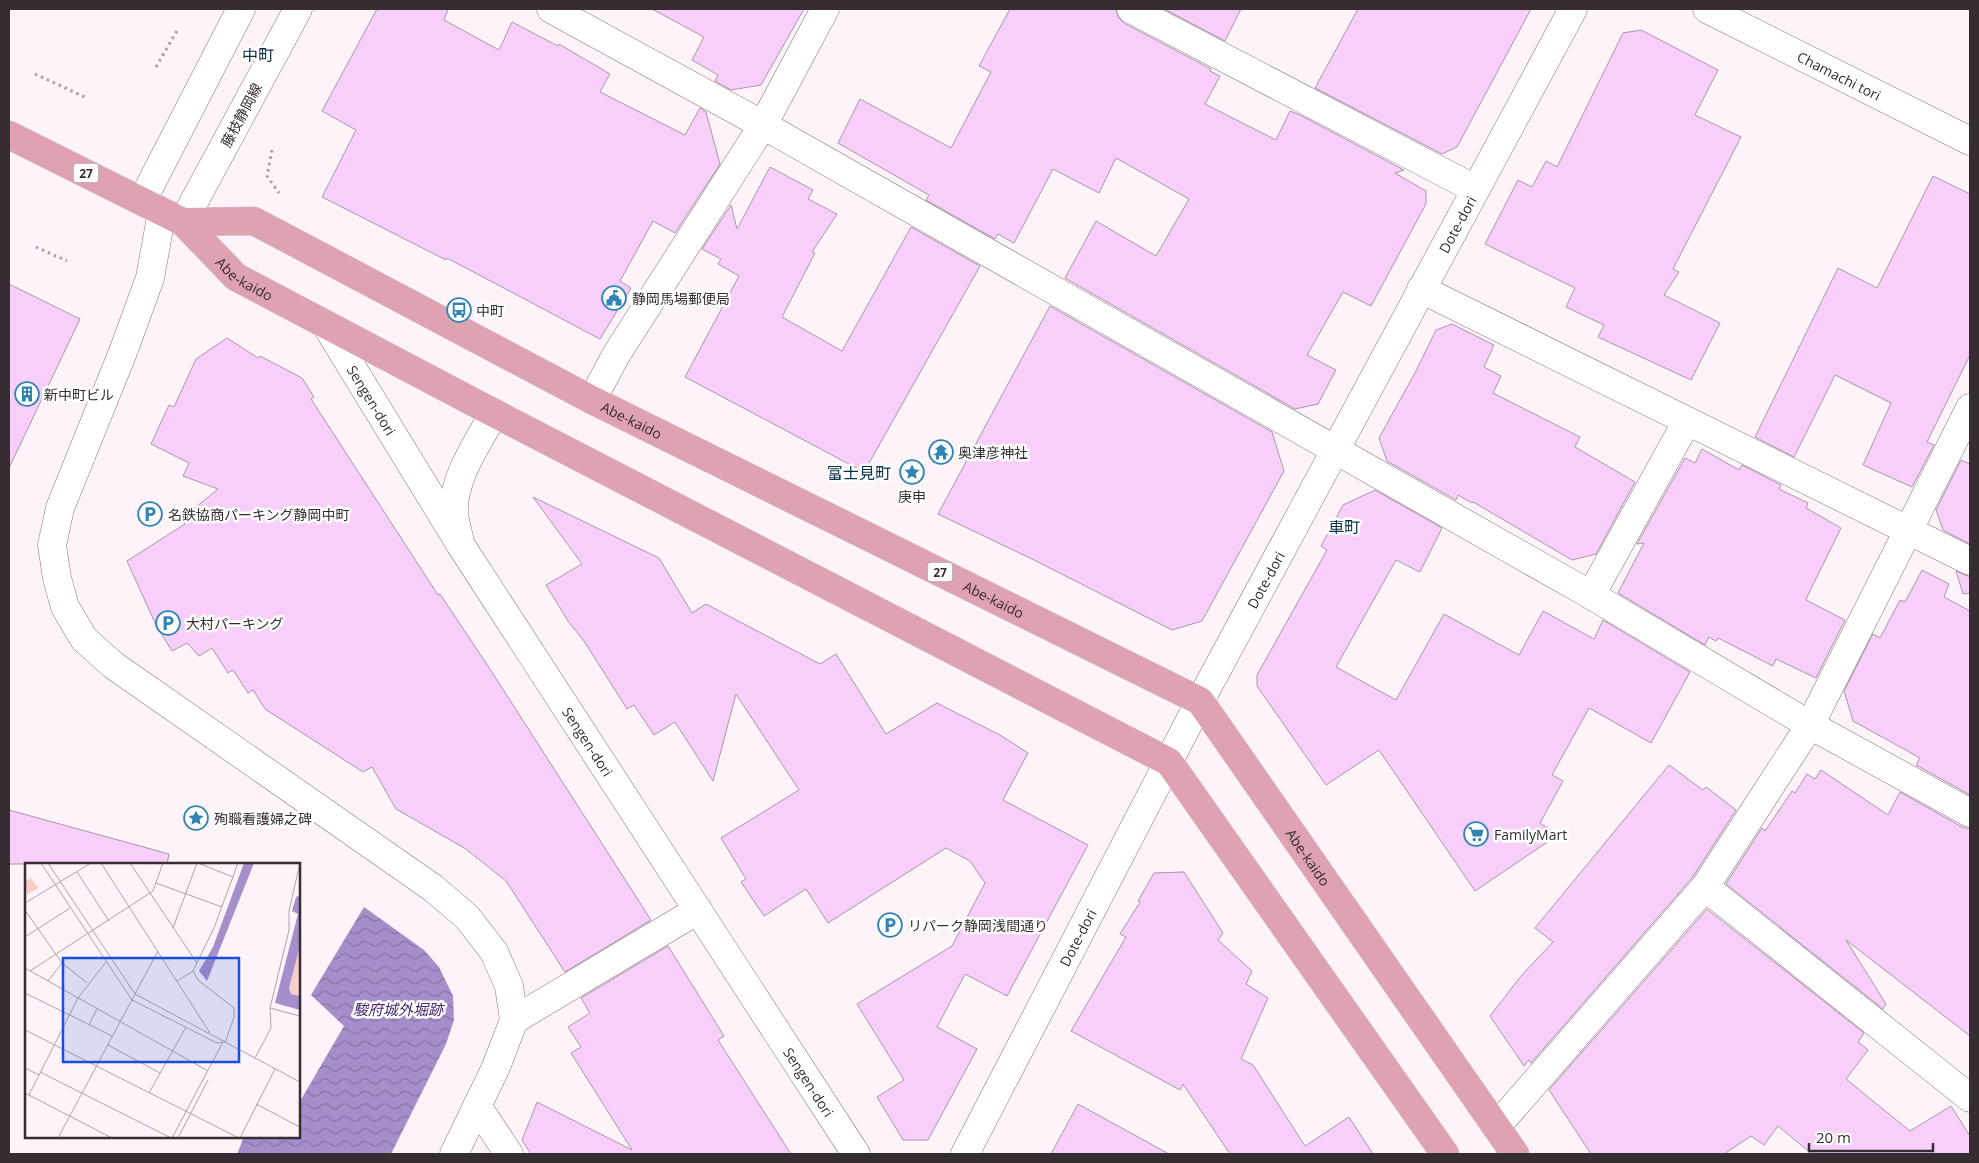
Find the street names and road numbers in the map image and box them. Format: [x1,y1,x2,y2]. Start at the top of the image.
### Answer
street label: Chamachi tori [1794,46,1884,104]
street label: 藤枝静岡線 [216,80,266,150]
road number: 27 [74,164,98,182]
street label: Dote-dori [1434,192,1480,256]
street label: Abe-kaido [212,253,277,304]
street label: Sengen-dori [343,361,401,439]
street label: Abe-kaido [598,397,665,443]
street label: Dote-dori [1242,548,1288,612]
road number: 27 [928,562,952,582]
street label: Abe-kaido [960,576,1028,622]
street label: Sengen-dori [559,703,618,780]
street label: Abe-kaido [1282,825,1335,889]
street label: Dote-dori [1055,905,1100,969]
street label: Sengen-dori [780,1044,839,1120]

